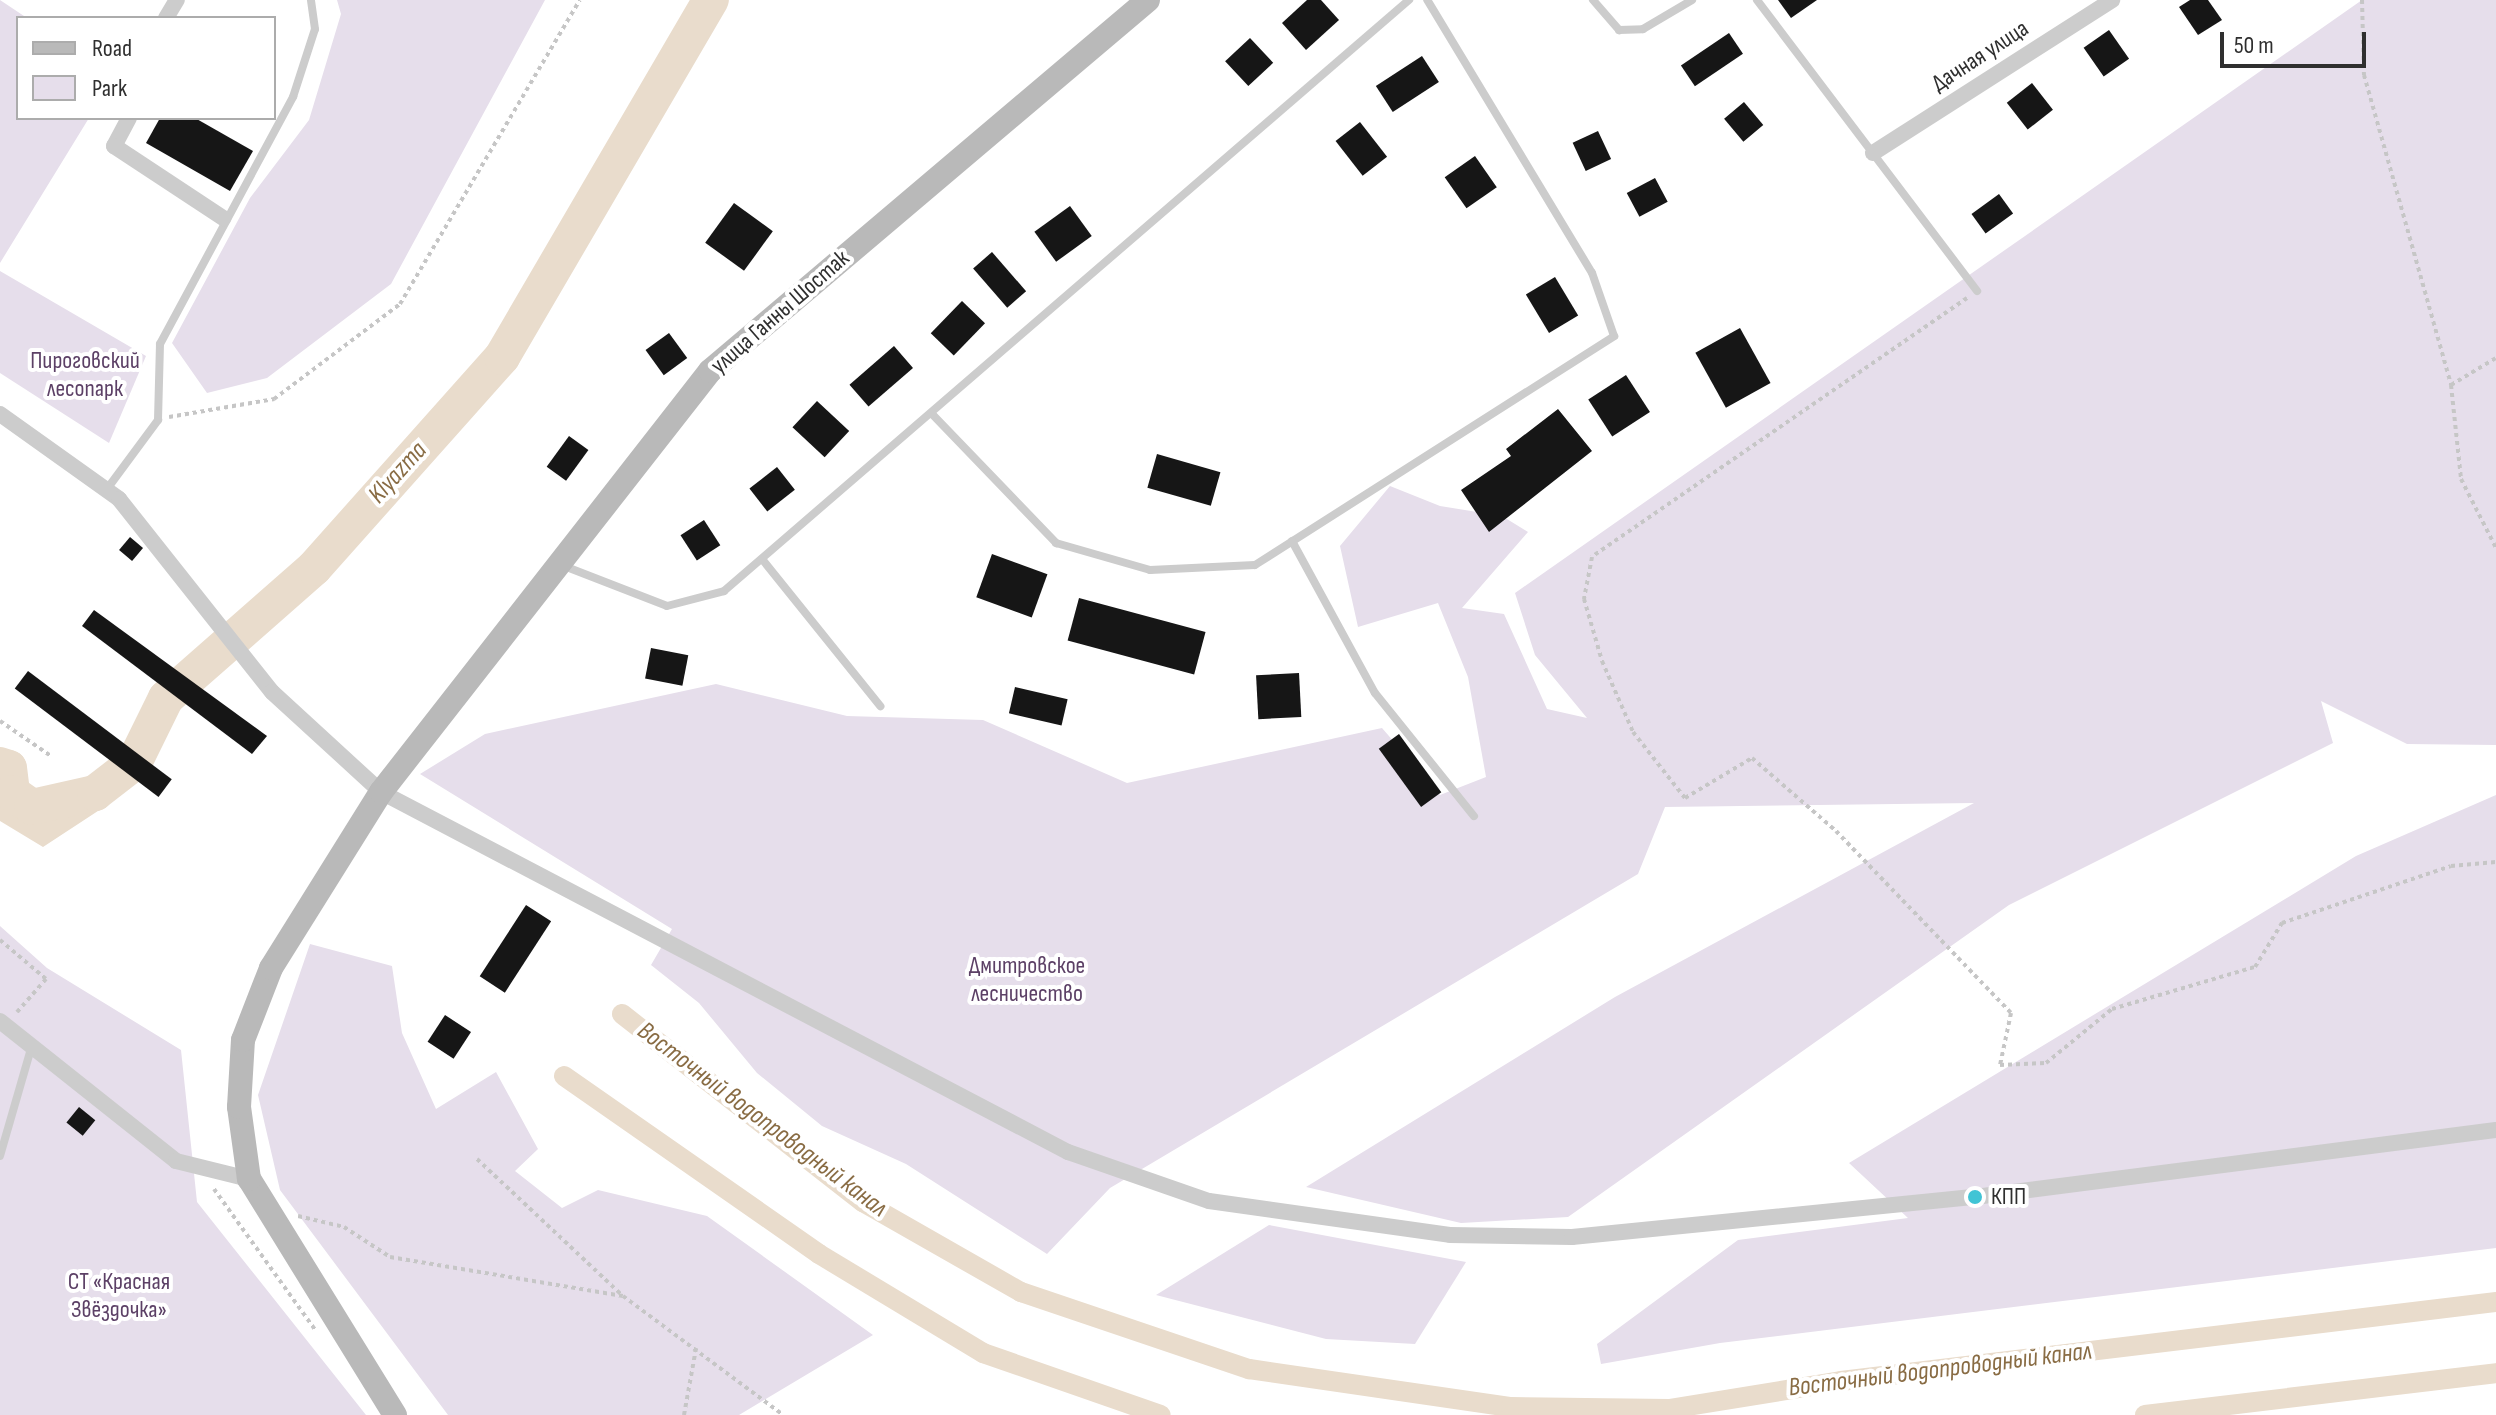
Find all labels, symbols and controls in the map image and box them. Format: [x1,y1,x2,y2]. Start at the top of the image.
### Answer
street label: Дачная улица [1926,14,2034,98]
legend [16,16,276,120]
scale bar [2224,16,2370,66]
text: 50 m [2234,31,2274,60]
text: Road [92,34,132,63]
text: Park [92,74,127,103]
street label: улица Ганны Шостак [705,244,855,380]
park label: Пироговский лесопарк [30,347,140,403]
water label: Klyazma [362,436,434,510]
park label: Дмитровское лесничество [969,952,1085,1008]
water label: Восточный водопроводный канал [631,1016,893,1224]
place label: КПП [1991,1183,2026,1211]
marker: КПП [1966,1188,1984,1206]
park label: СТ «Красная Звёздочка» [68,1268,170,1324]
water label: Восточный водопроводный канал [1787,1336,2093,1404]

